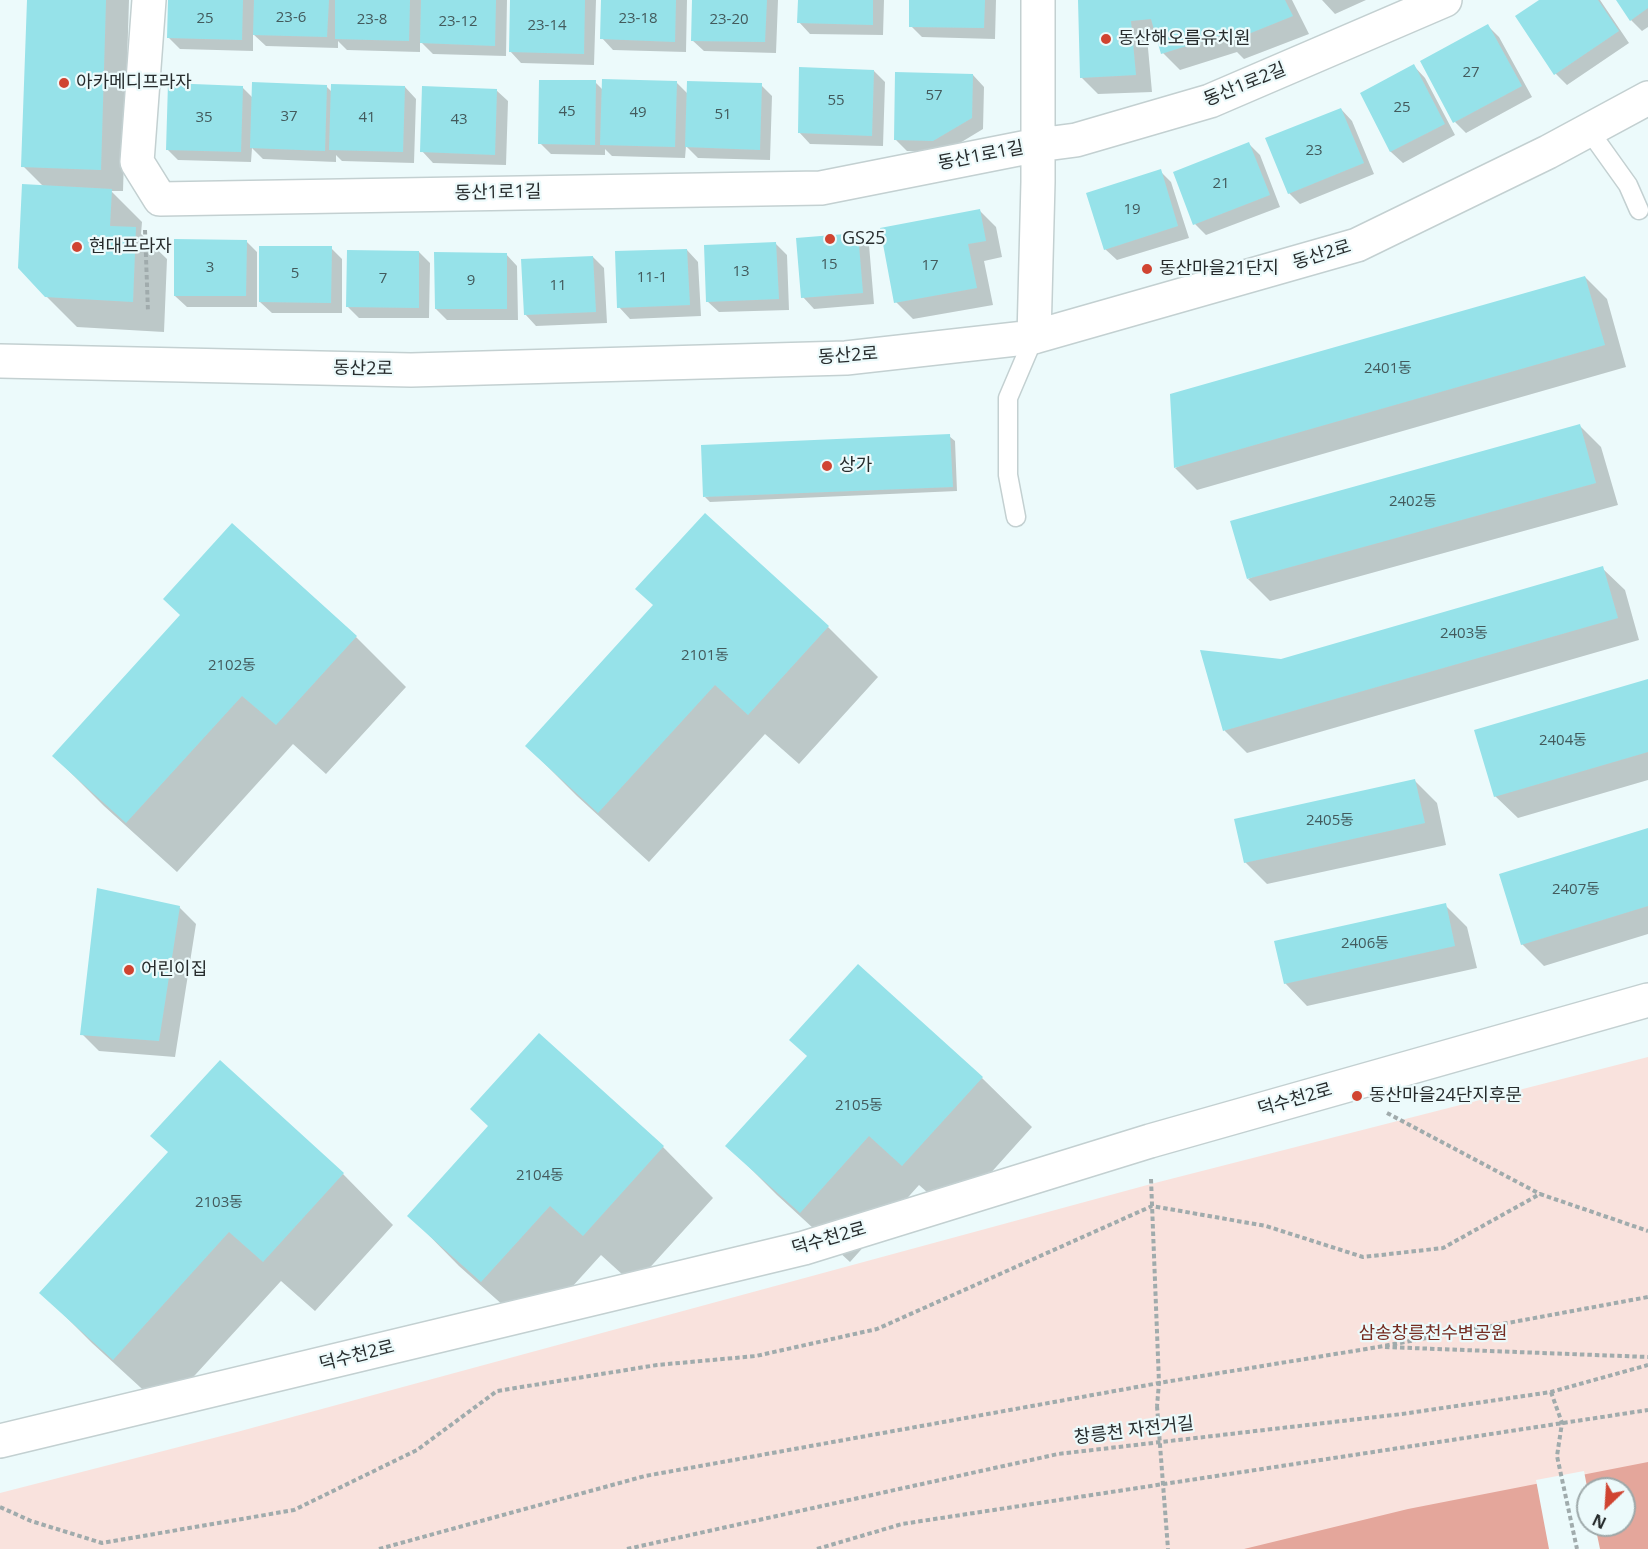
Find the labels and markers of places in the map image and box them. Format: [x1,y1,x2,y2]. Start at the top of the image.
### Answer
place label: 동산해오름유치원 [1118,28,1250,50]
marker: 동산해오름유치원 [1099,32,1113,46]
place label: 아카메디프라자 [76,72,192,94]
marker: 아카메디프라자 [57,76,71,90]
place label: GS25 [842,228,886,250]
marker: GS25 [823,232,837,246]
place label: 현대프라자 [89,236,172,258]
marker: 현대프라자 [70,240,84,254]
place label: 동산마을21단지 [1159,258,1279,280]
marker: 동산마을21단지 [1140,262,1154,276]
place label: 상가 [839,455,872,477]
marker: 상가 [820,459,834,473]
place label: 어린이집 [141,959,207,981]
marker: 어린이집 [122,963,136,977]
place label: 동산마을24단지후문 [1369,1085,1522,1107]
marker: 동산마을24단지후문 [1350,1089,1364,1103]

